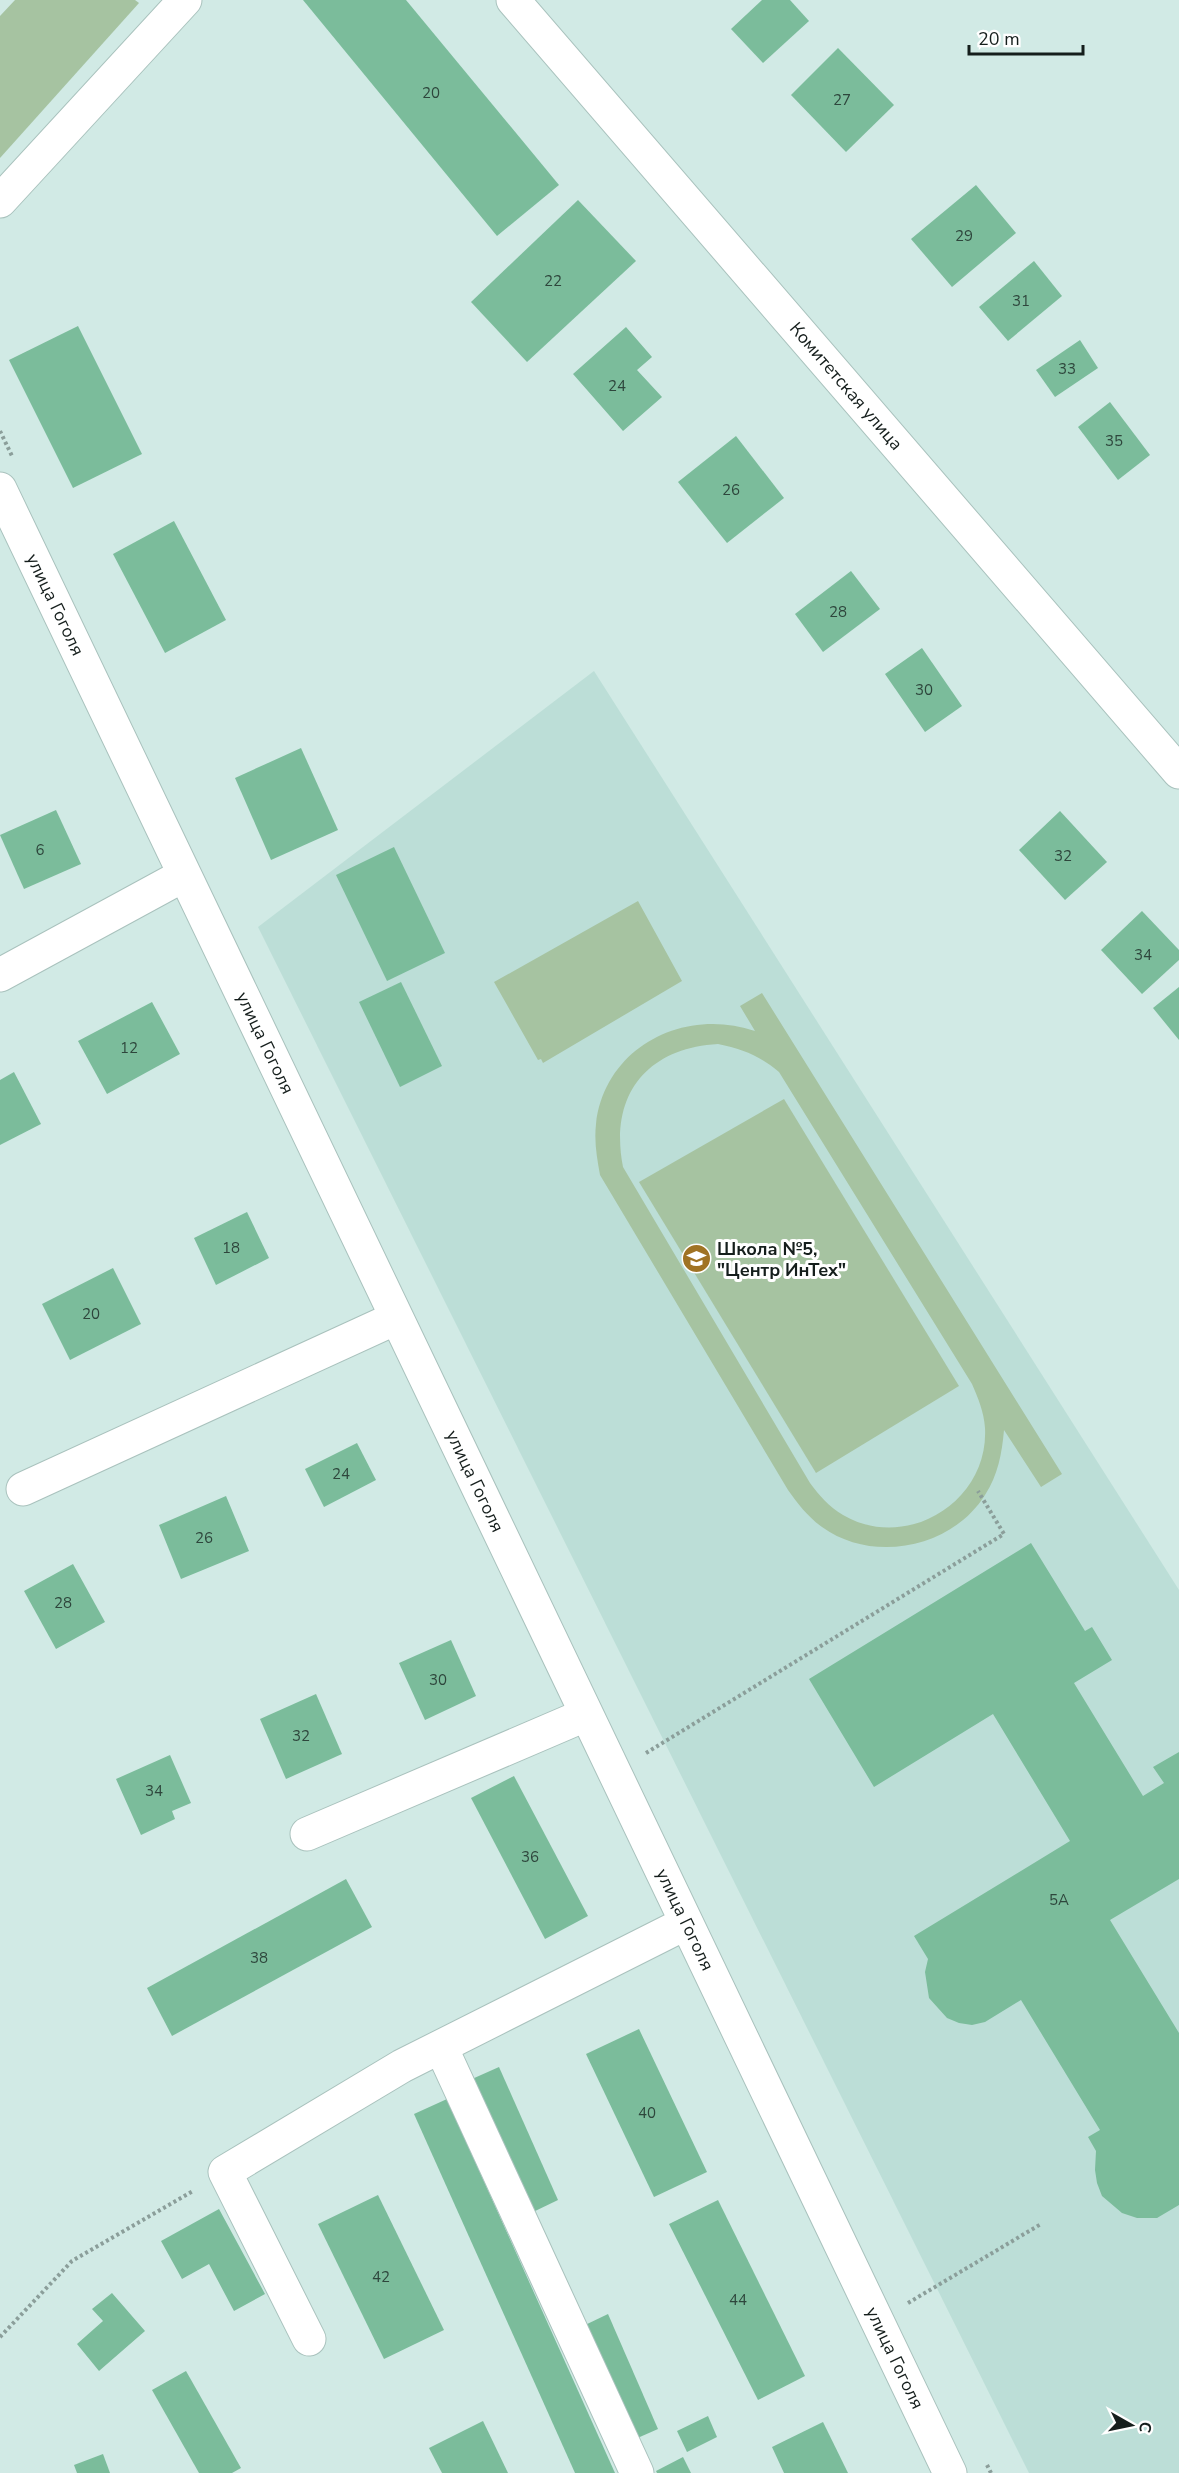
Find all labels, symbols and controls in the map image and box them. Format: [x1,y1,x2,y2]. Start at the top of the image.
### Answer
scale bar [969,18,1083,56]
text: 20 m [978,27,1020,51]
house number: 20 [422,83,440,103]
house number: 27 [833,90,851,110]
house number: 29 [955,226,973,246]
house number: 22 [544,271,562,291]
house number: 31 [1012,291,1030,311]
street label: Комитетская улица [784,317,908,455]
house number: 33 [1058,359,1076,379]
house number: 24 [608,376,626,396]
house number: 35 [1105,431,1123,451]
house number: 26 [722,480,740,500]
street label: улица Гоголя [21,549,90,660]
house number: 28 [829,602,847,622]
house number: 30 [915,680,933,700]
house number: 6 [35,840,45,860]
house number: 32 [1054,846,1072,866]
house number: 34 [1134,945,1152,965]
street label: улица Гоголя [230,988,300,1098]
house number: 12 [120,1038,138,1058]
place label: Школа №5, "Центр ИнТех" [717,1237,846,1282]
house number: 18 [222,1238,240,1258]
school or university icon: Школа №5, "Центр ИнТех" [680,1243,712,1275]
house number: 20 [82,1304,100,1324]
street label: улица Гоголя [440,1426,510,1536]
house number: 24 [332,1464,350,1484]
house number: 26 [195,1528,213,1548]
house number: 28 [54,1593,72,1613]
house number: 30 [429,1670,447,1690]
house number: 32 [292,1726,310,1746]
house number: 34 [145,1781,163,1801]
house number: 36 [521,1847,539,1867]
street label: улица Гоголя [650,1864,720,1975]
house number: 5А [1049,1890,1069,1910]
house number: 38 [250,1948,268,1968]
house number: 40 [638,2103,656,2123]
house number: 42 [372,2267,390,2287]
house number: 44 [729,2290,747,2310]
street label: улица Гоголя [860,2303,930,2413]
north arrow [1101,2395,1161,2455]
text: С [1133,2420,1157,2434]

